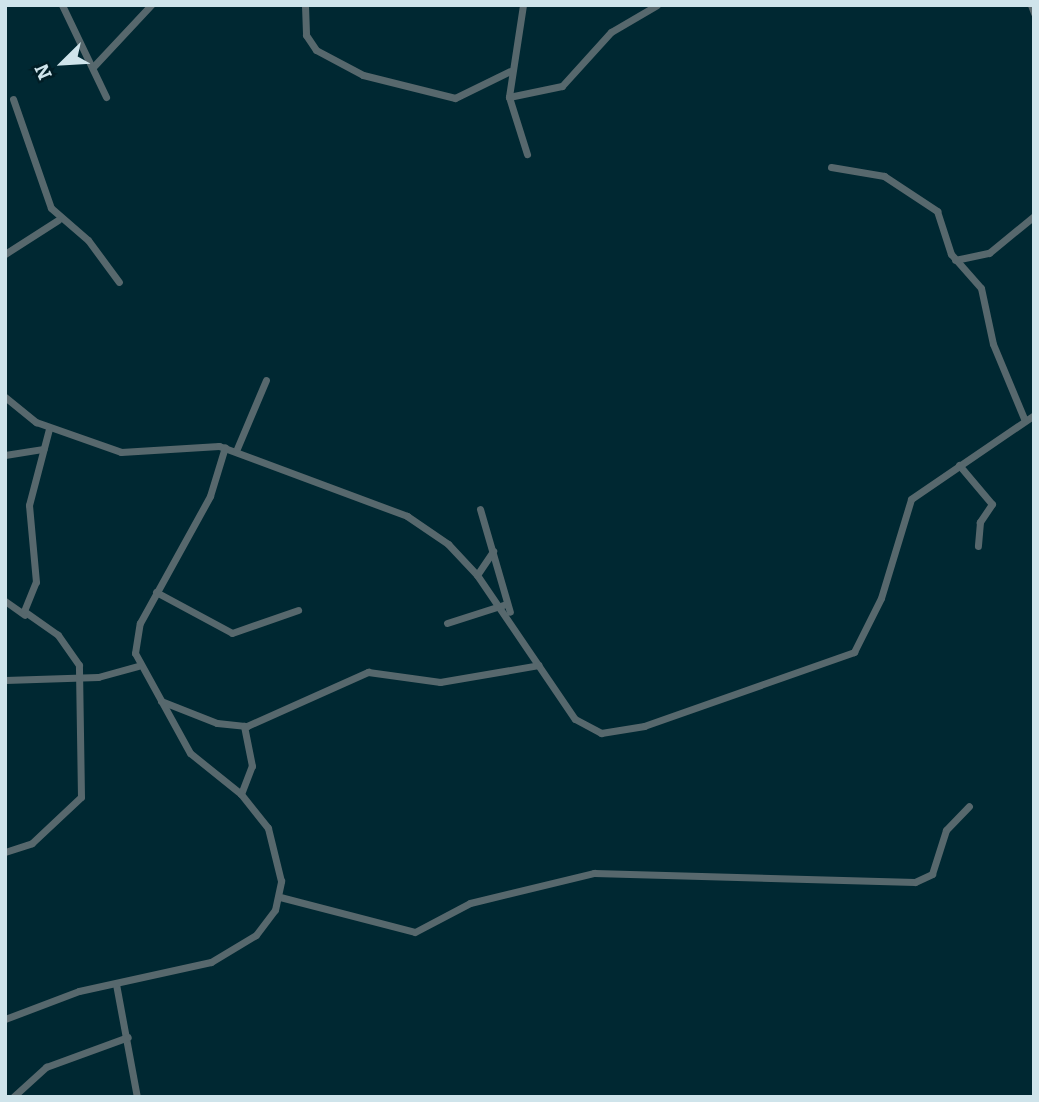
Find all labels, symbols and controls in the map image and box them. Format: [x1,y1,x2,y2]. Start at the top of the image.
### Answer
north arrow [28,28,98,98]
text: N [30,60,57,83]

